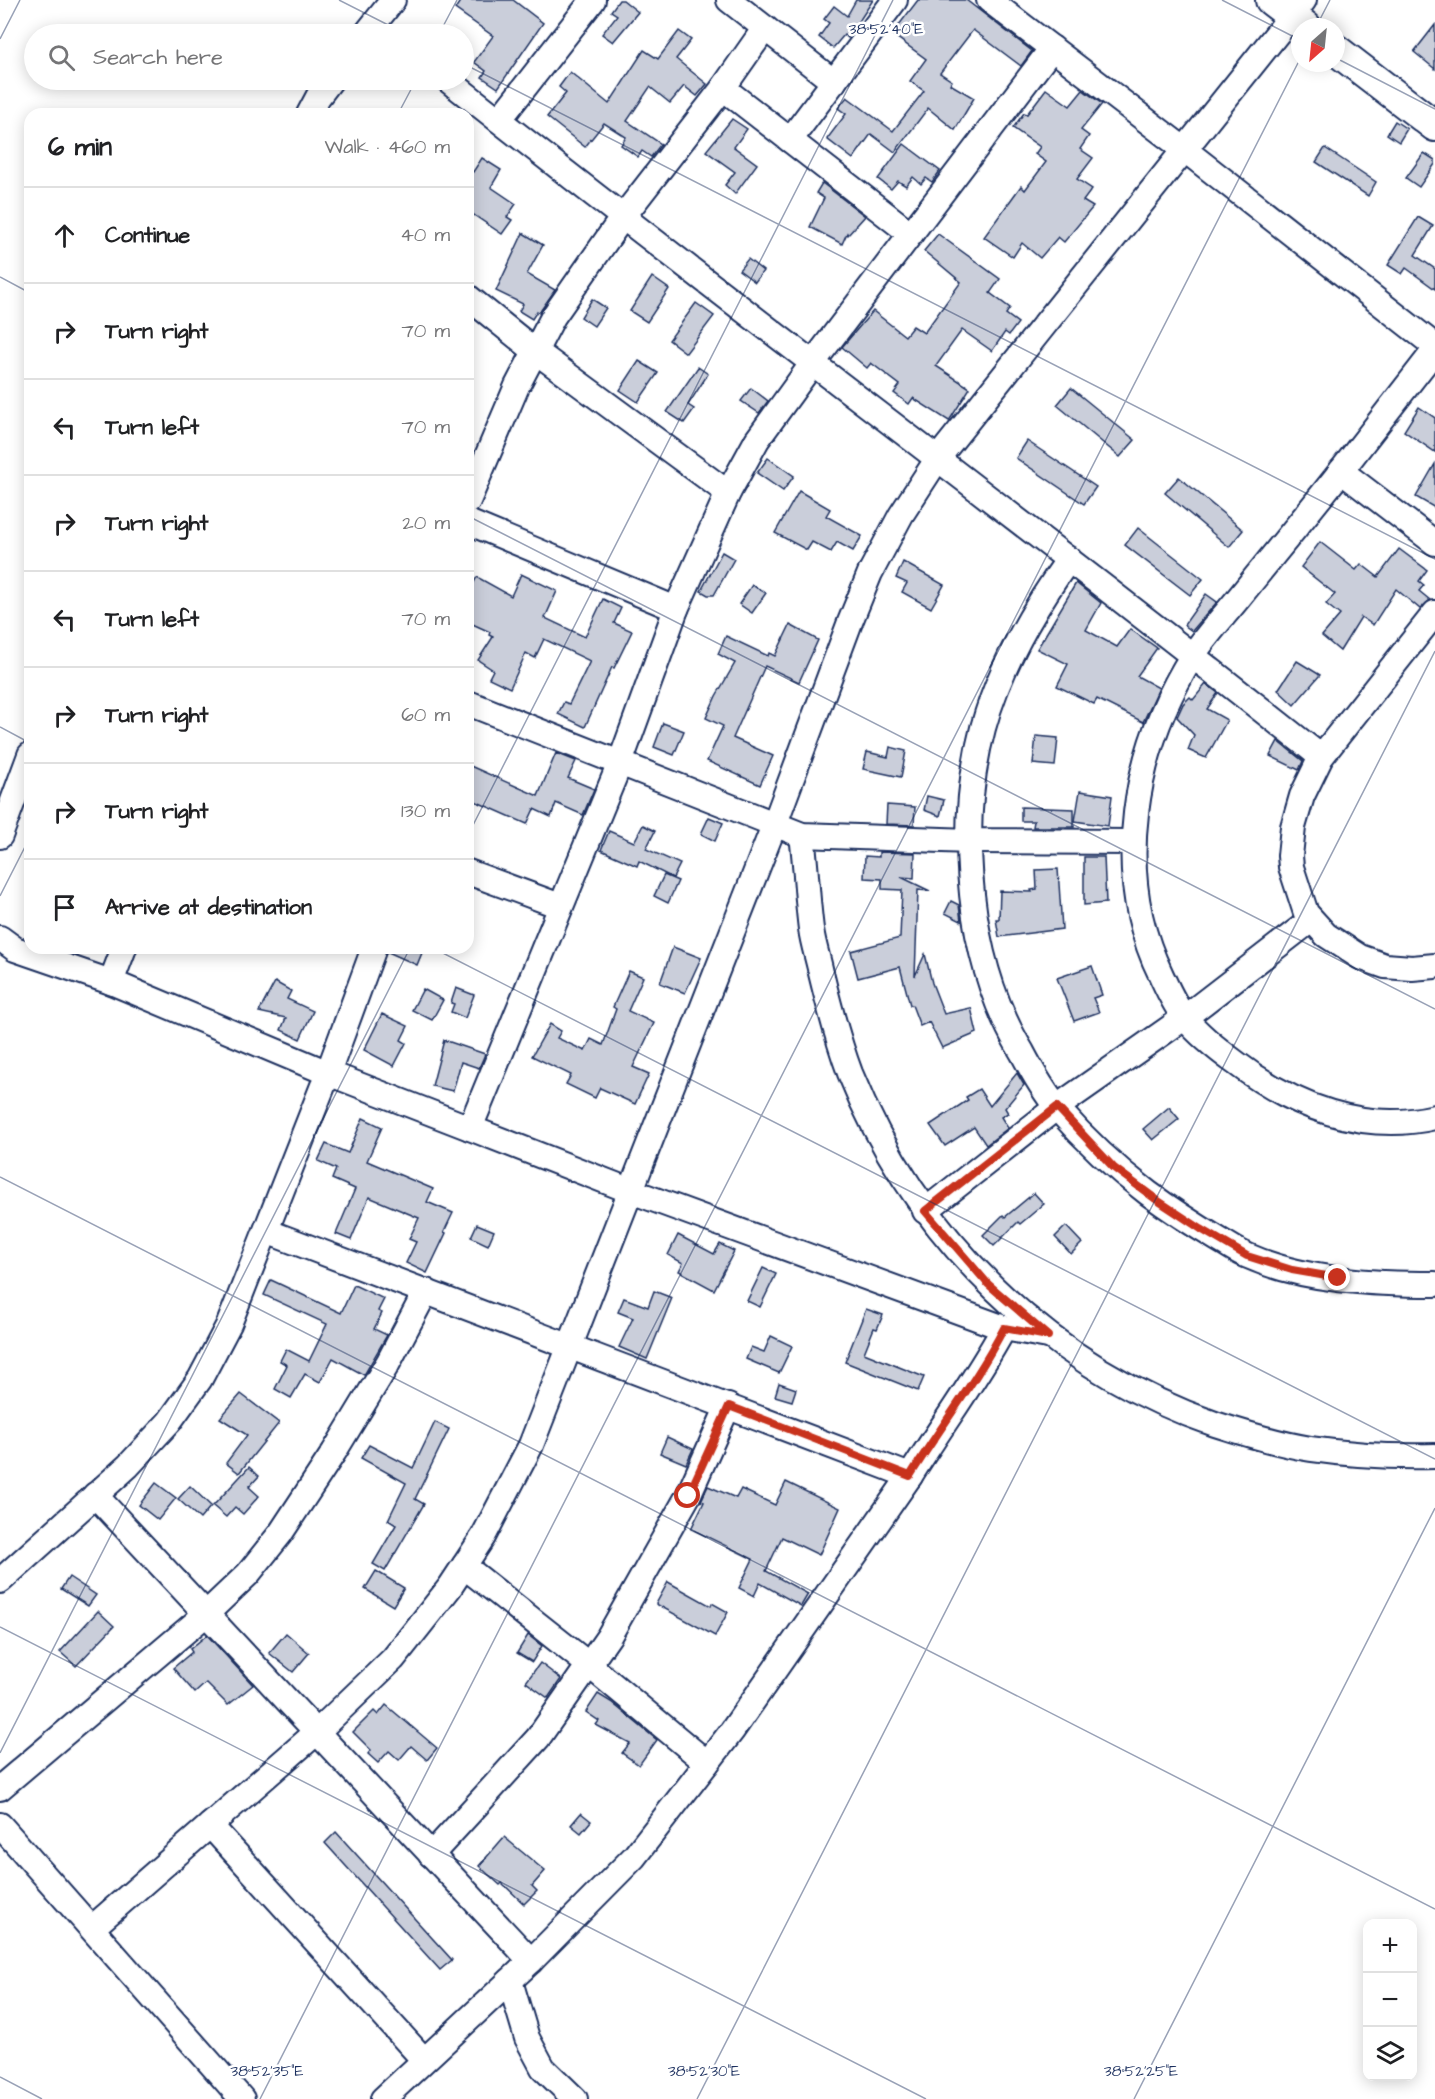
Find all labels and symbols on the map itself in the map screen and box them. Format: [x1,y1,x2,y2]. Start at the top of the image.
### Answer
north arrow [1291,18,1345,72]
text: 38°52'40"E [849,19,923,40]
route end [1324,1264,1350,1290]
route start [674,1482,700,1508]
text: 38°52'35"E [231,2061,304,2082]
text: 38°52'30"E [668,2061,740,2082]
text: 38°52'25"E [1104,2061,1178,2082]

